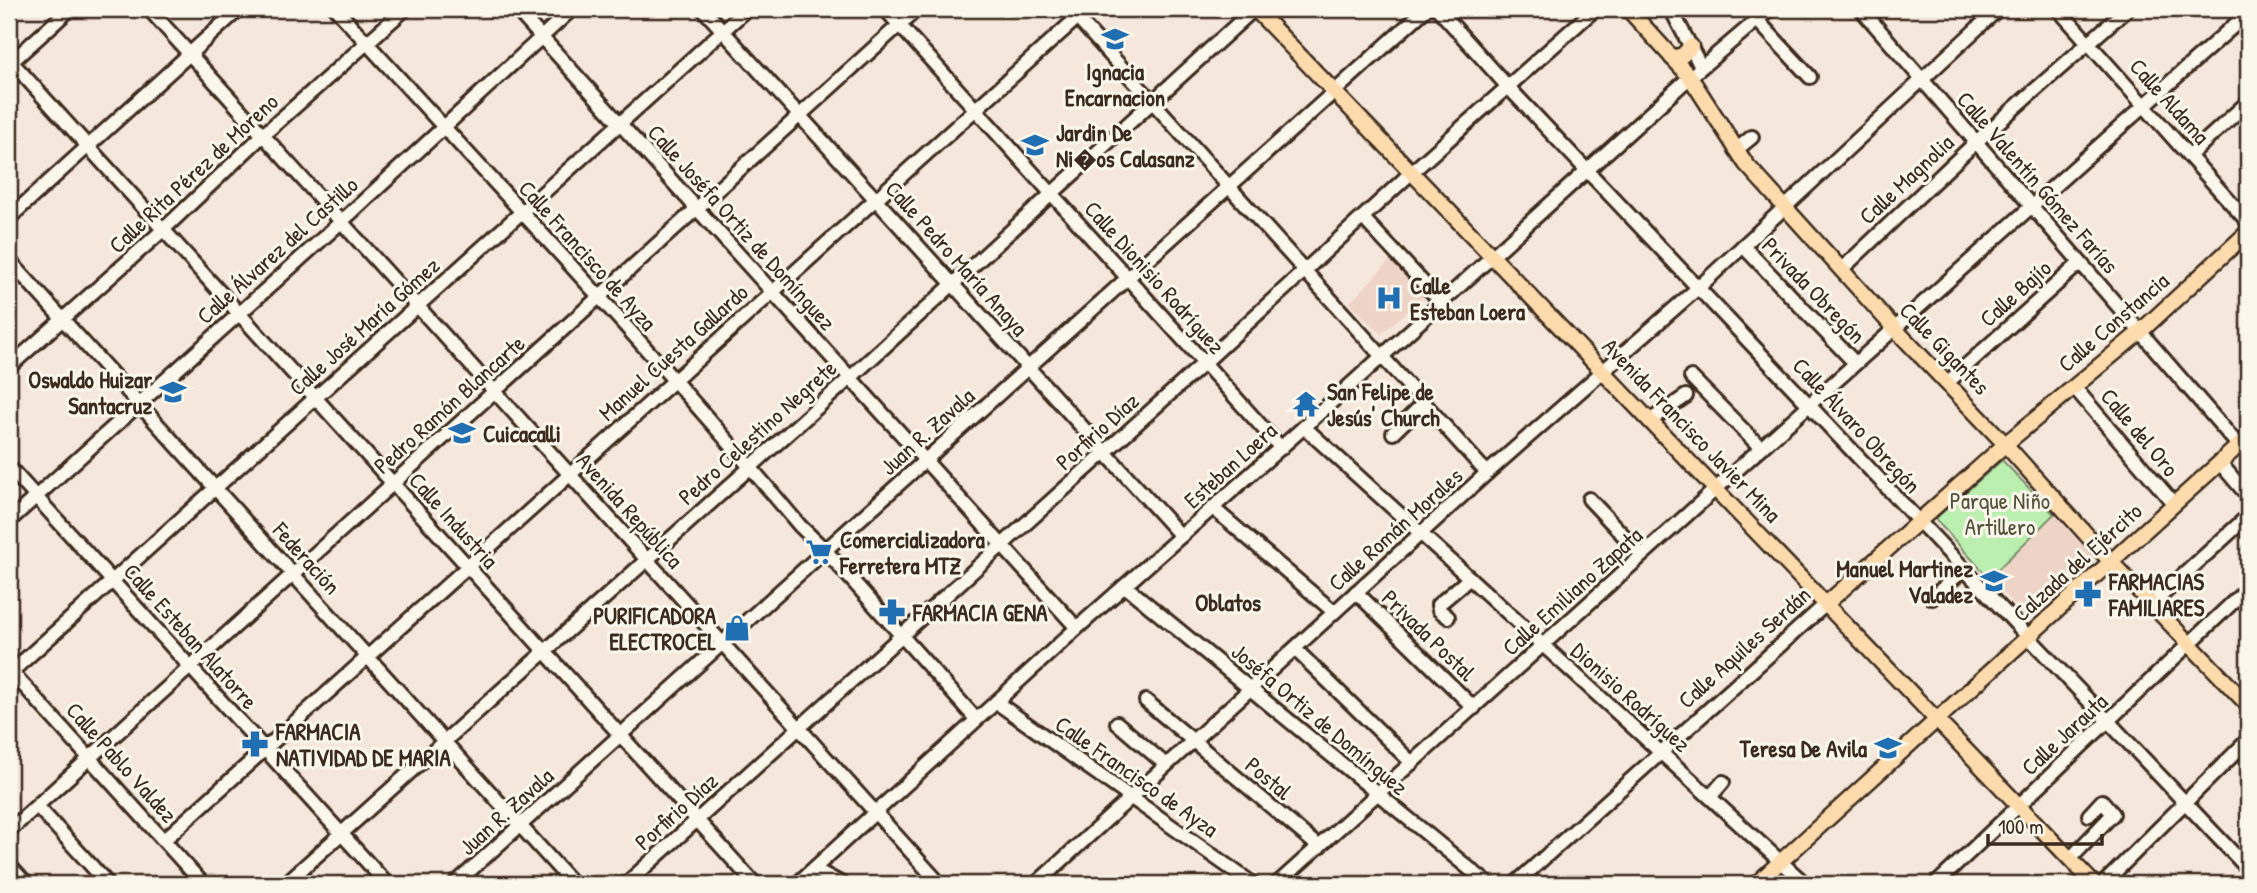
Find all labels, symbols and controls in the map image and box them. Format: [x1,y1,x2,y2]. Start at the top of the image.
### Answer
school or university icon: Ignacia Encarnacion [1100,24,1130,54]
street label: Calle Aldama [2123,51,2217,151]
place label: Ignacia Encarnacion [1065,56,1165,113]
street label: Calle Valentín Gómez Farías [1950,84,2126,280]
street label: Calle Rita Pérez de Moreno [102,86,284,260]
street label: Calle Joséfa Ortiz de Domínguez [641,117,843,337]
place label: Jardin De Ni�os Calasanz [1056,117,1195,174]
street label: Calle Magnolia [1852,127,1960,231]
school or university icon: Jardin De Ni�os Calasanz [1020,130,1050,160]
street label: Calle Álvarez del Castillo [190,169,364,331]
street label: Calle Francisco de Ayza [512,173,664,337]
street label: Calle Pedro María Anaya [879,174,1035,342]
street label: Calle Dionisio Rodríguez [1078,194,1232,361]
street label: Privada Obregón [1755,230,1873,350]
street label: Calle José María Gómez [282,250,446,402]
street label: Calle Bajío [1972,253,2058,333]
street label: Calle Constancia [2051,265,2175,379]
place label: Calle Esteban Loera [1410,270,1525,327]
street label: Manuel Cuesta Gallardo [592,277,754,427]
hospital icon: Calle Esteban Loera [1374,283,1404,313]
street label: Calle Gigantes [1893,295,1997,401]
street label: Pedro Ramón Blancarte [367,328,531,480]
street label: Avenida Francisco Javier Mina [1596,331,1788,529]
street label: Calle Álvaro Obregón [1786,350,1928,500]
street label: Pedro Celestino Negrete [671,352,843,512]
place label: Oswaldo Huizar Santacruz [28,364,152,421]
place label: San Felipe de Jesús' Church [1327,376,1440,433]
school or university icon: Oswaldo Huizar Santacruz [158,377,188,407]
street label: Juan R. Zavala [873,380,981,482]
street label: Calle del Oro [2094,381,2186,483]
street label: Porfirio Díaz [1049,385,1145,477]
temple icon: San Felipe de Jesús' Church [1291,389,1321,419]
street label: Esteban Loera [1177,415,1283,515]
school or university icon: Cuicacalli [447,418,477,448]
place label: Cuicacalli [483,418,561,449]
street label: Avenida República [570,445,690,575]
street label: Calle Román Morales [1321,460,1469,598]
street label: Calle Industria [402,465,506,575]
park label: Parque Niño Artillero [1950,485,2050,542]
street label: Calzada del Ejército [2006,496,2148,628]
street label: Federación [266,514,348,601]
street label: Calle Emiliano Zapata [1495,520,1649,662]
place label: Comercializadora Ferretera MTZ [839,524,985,581]
supermarket icon: Comercializadora Ferretera MTZ [804,537,834,567]
place label: Manuel Martinez Valadez [1836,553,1973,610]
street label: Calle Esteban Alatorre [117,556,265,716]
school or university icon: Manuel Martinez Valadez [1979,566,2009,596]
place label: FARMACIAS FAMILIARES [2108,566,2205,623]
street label: Calle Aquiles Serdán [1671,579,1817,715]
pharmacy icon: FARMACIAS FAMILIARES [2073,579,2103,609]
street label: Privada Postal [1376,583,1483,688]
district label: Oblatos [1195,586,1261,618]
pharmacy icon: FARMACIA GENA [877,597,907,627]
place label: FARMACIA GENA [912,597,1048,628]
place label: PURIFICADORA ELECTROCEL [593,600,717,657]
shop icon: PURIFICADORA ELECTROCEL [722,613,752,643]
street label: Dionisio Rodríguez [1565,635,1697,759]
street label: Joséfa Ortiz de Domínguez [1225,636,1415,802]
street label: Calle Jarauta [2014,686,2114,782]
street label: Calle Pablo Valdez [60,695,185,829]
street label: Calle Francisco de Ayza [1049,708,1225,844]
place label: FARMACIA NATIVIDAD DE MARIA [275,716,451,773]
pharmacy icon: FARMACIA NATIVIDAD DE MARIA [240,729,270,759]
place label: Teresa De Avila [1739,733,1867,764]
school or university icon: Teresa De Avila [1873,733,1903,763]
street label: Postal [1239,749,1300,807]
street label: Juan R. Zavala [452,760,560,862]
street label: Porfirio Díaz [628,765,724,857]
scale bar [1988,802,2101,846]
text: 100 m [1998,812,2044,841]

